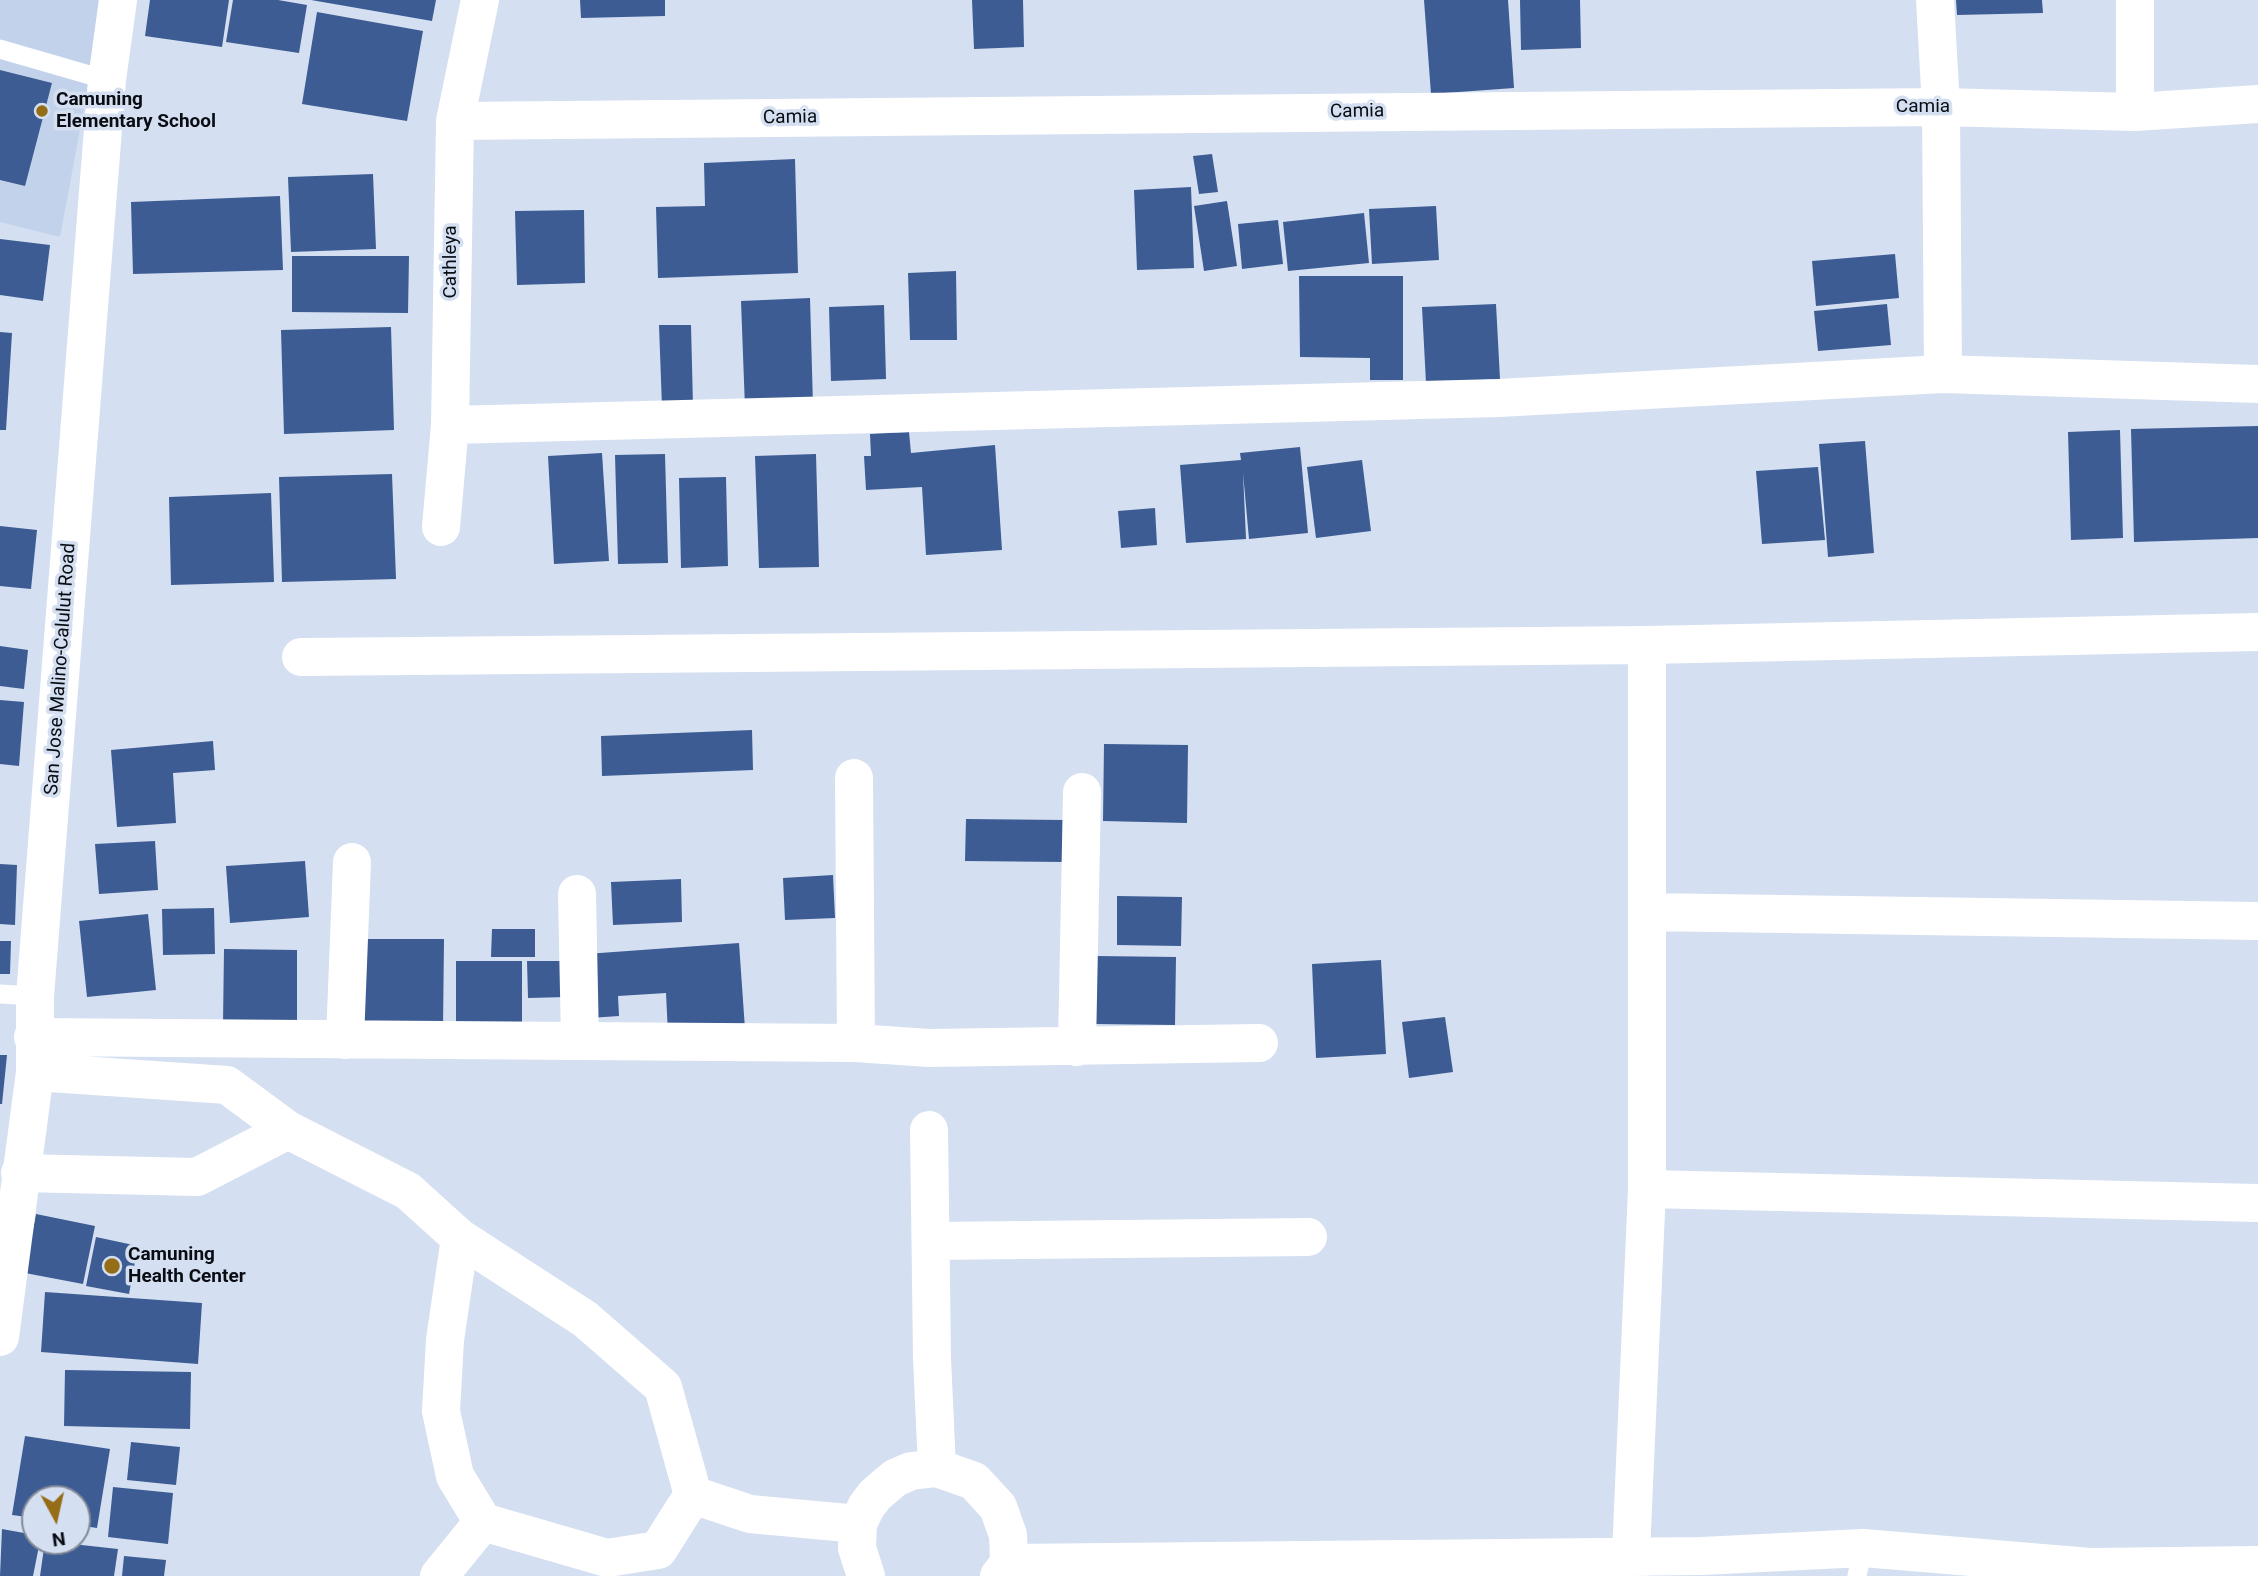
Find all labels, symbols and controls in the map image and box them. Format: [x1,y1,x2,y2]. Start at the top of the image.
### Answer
place label: Camuning Elementary School [56,89,216,133]
street label: Camia [1896,96,1950,118]
street label: Camia [1330,100,1384,124]
marker: Camuning Elementary School [34,103,50,119]
street label: Camia [763,106,817,130]
street label: Cathleya [440,225,462,299]
street label: San Jose Malino-Calulut Road [41,542,81,796]
place label: Camuning Health Center [128,1244,246,1288]
marker: Camuning Health Center [102,1256,122,1276]
north arrow [21,1485,91,1555]
text: N [50,1527,67,1552]

